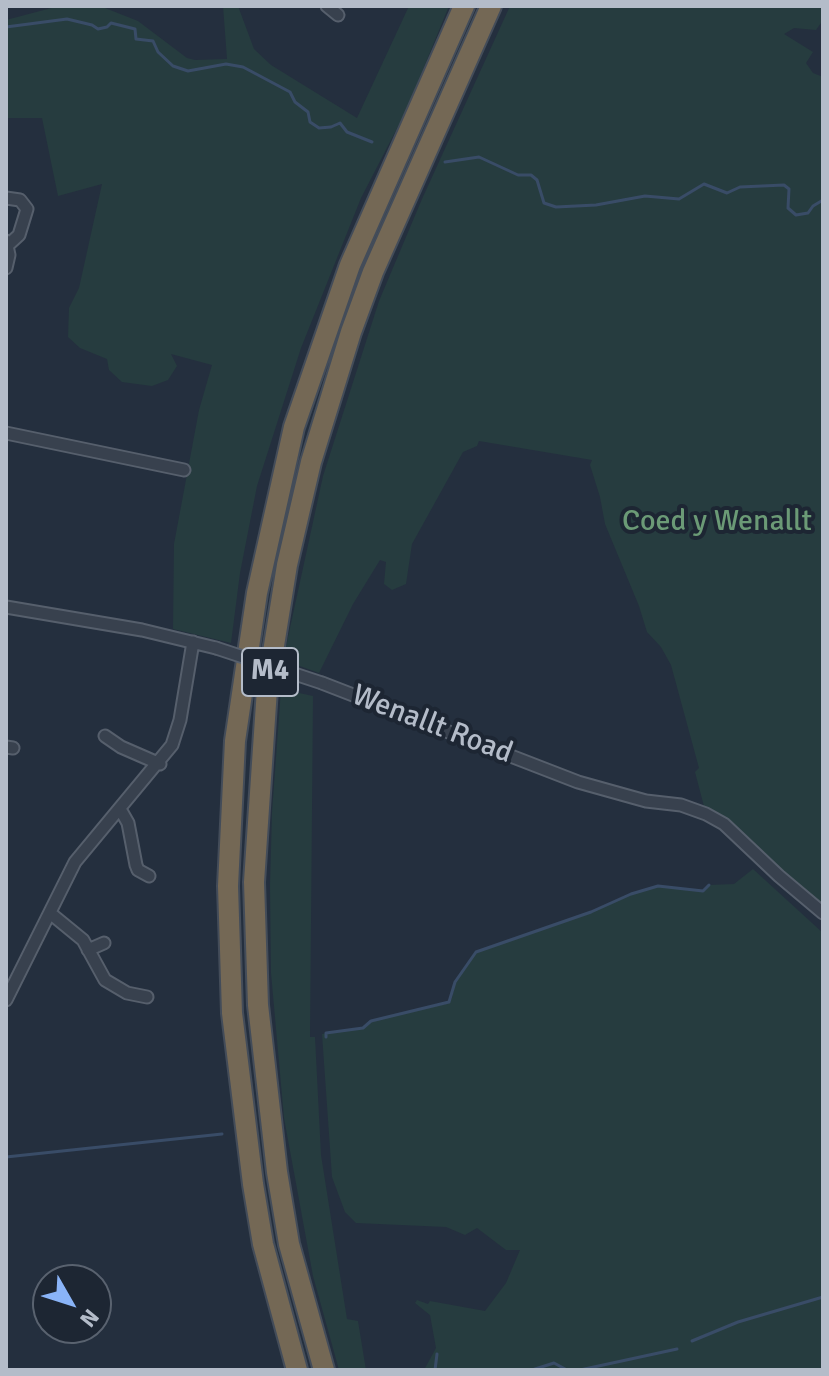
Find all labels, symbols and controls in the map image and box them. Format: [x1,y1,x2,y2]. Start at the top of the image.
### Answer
park label: Coed y Wenallt [622,504,812,540]
road number: M4 [242,648,298,696]
street label: Wenallt Road [347,678,517,772]
north arrow [32,1264,112,1344]
text: N [74,1304,105,1333]

